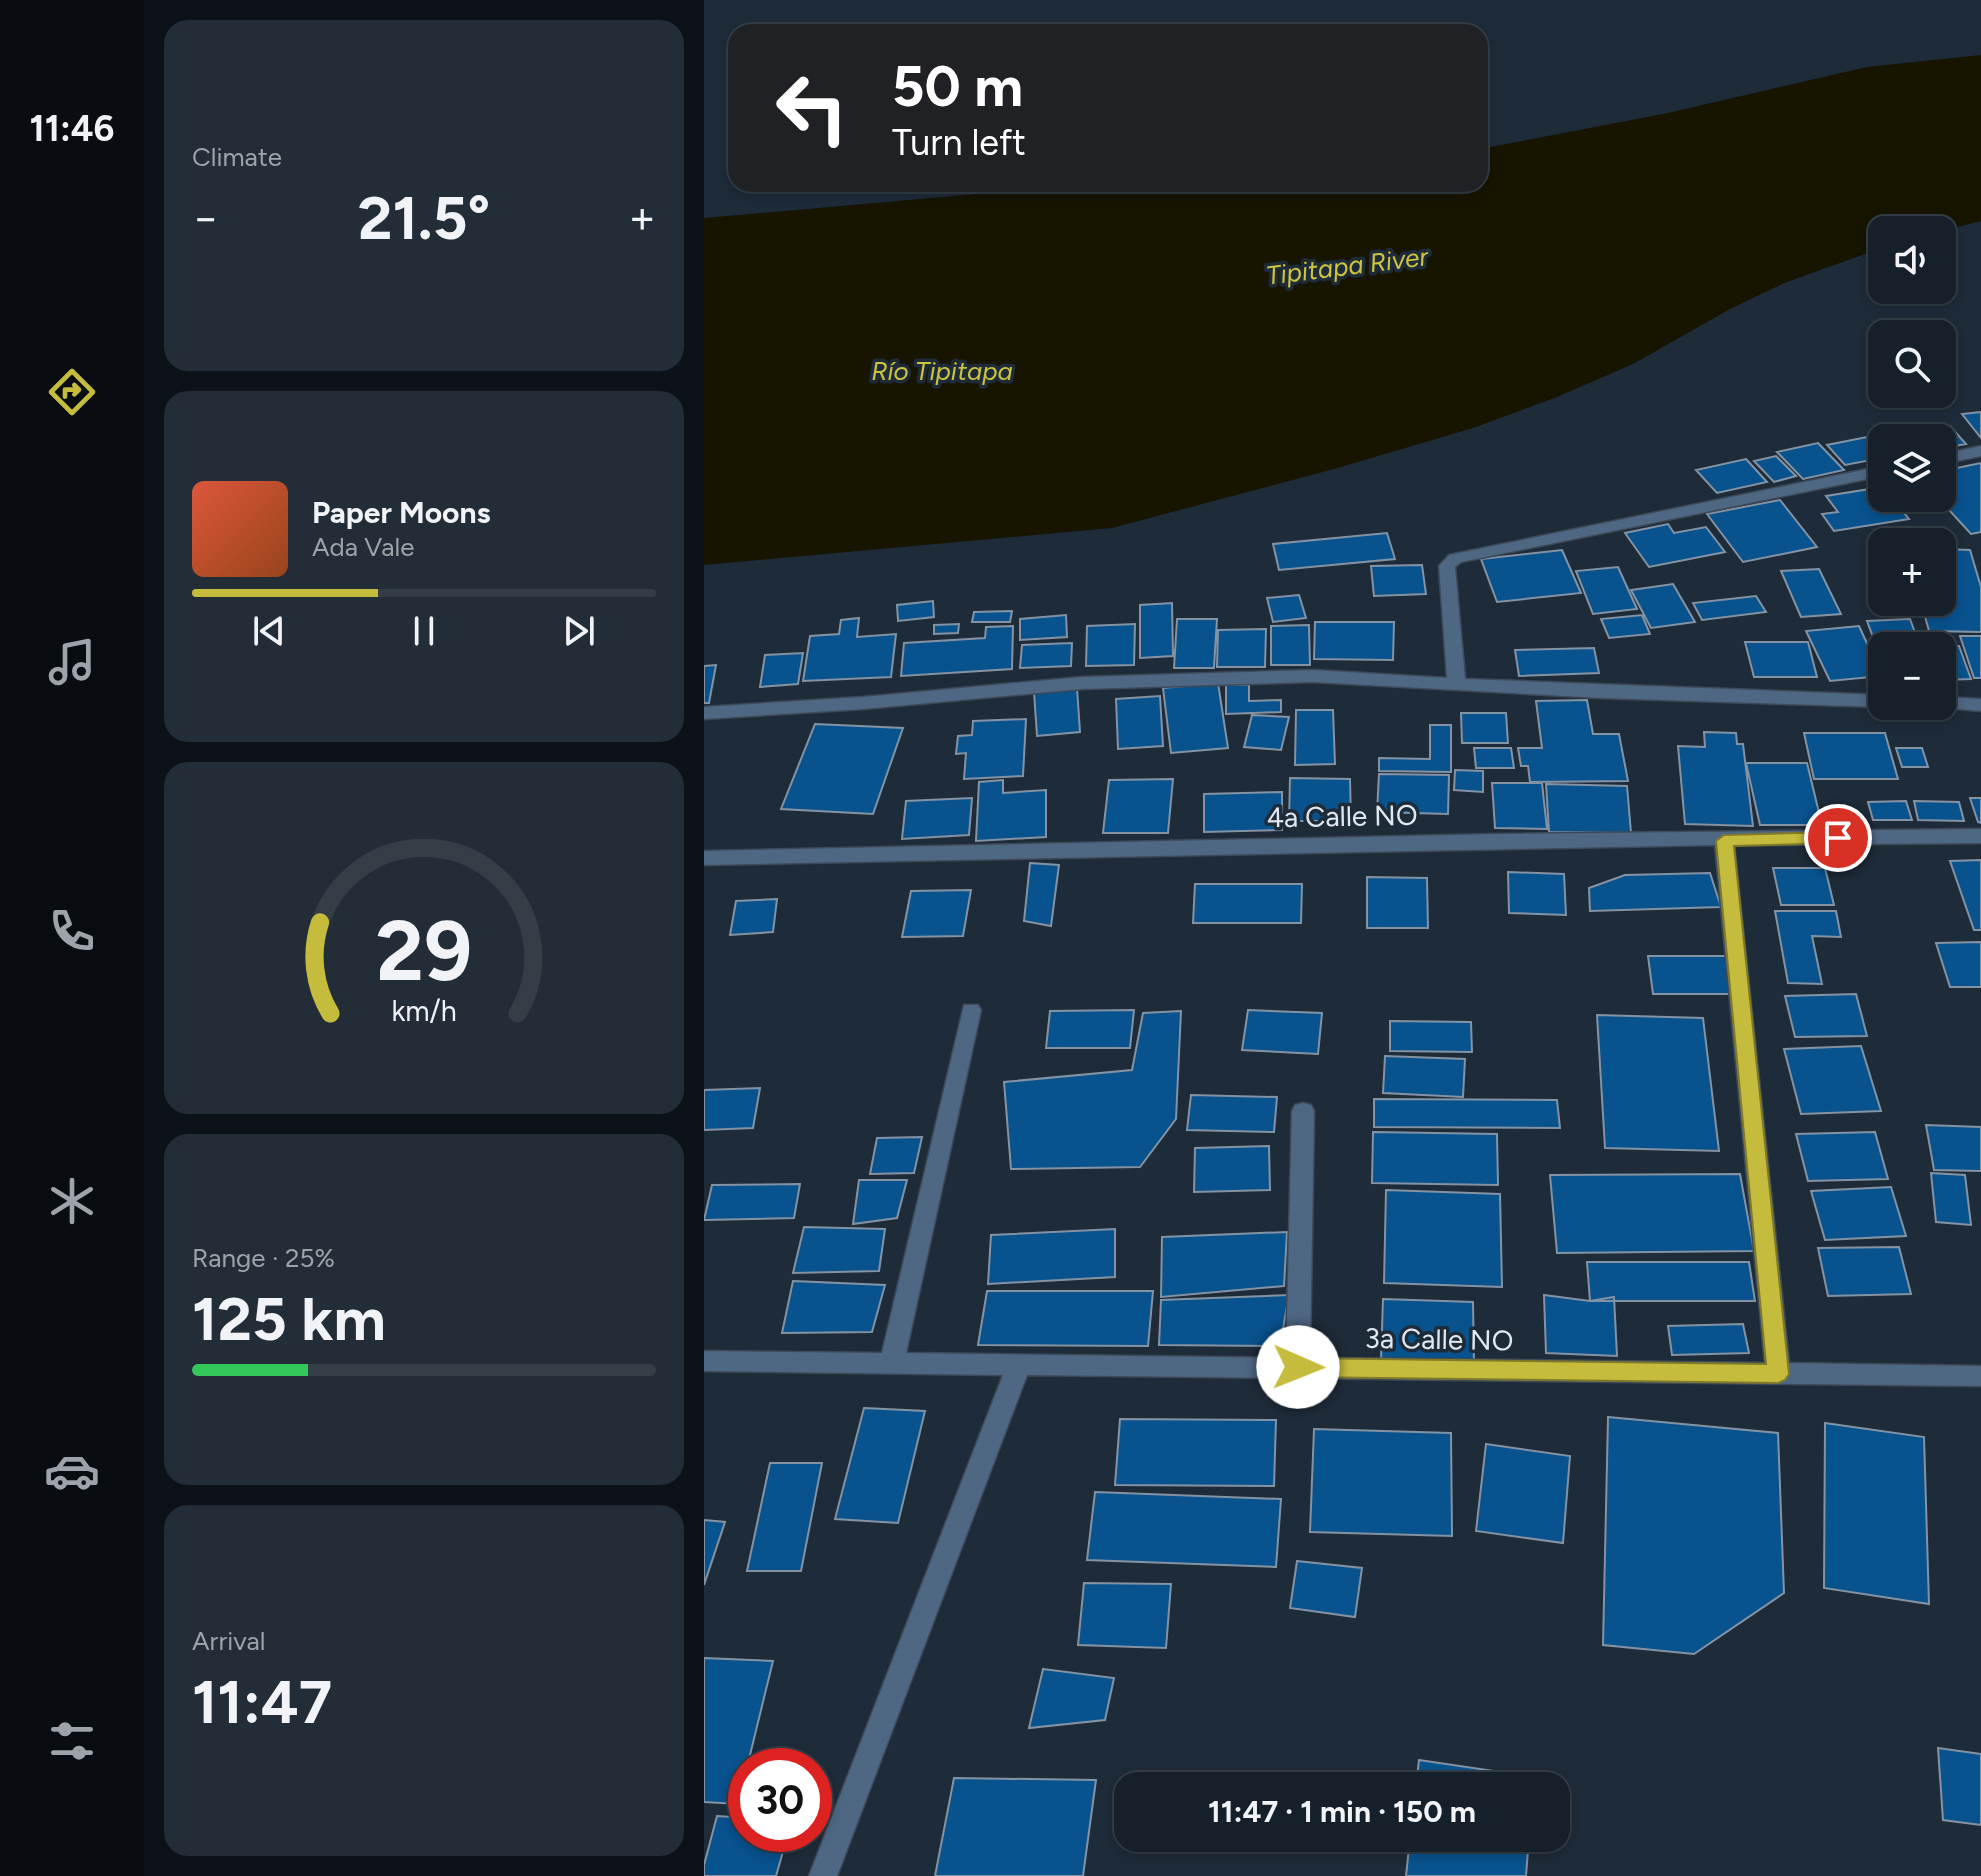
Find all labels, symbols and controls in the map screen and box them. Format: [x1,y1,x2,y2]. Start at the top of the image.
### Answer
text: 50 m [892,53,1023,120]
icon: left [760,56,864,160]
text: 11:46 [30,107,114,150]
text: Turn left [892,121,1026,164]
text: Climate [192,141,282,173]
text: 21.5° [358,182,490,254]
text: − [192,191,219,244]
text: + [629,191,656,244]
map controls [1868,216,1956,720]
button: sound [1868,216,1956,304]
water label: Tipitapa River [1264,240,1431,292]
button: search [1868,320,1956,408]
water label: Río Tipitapa [871,355,1013,387]
icon: directions [44,364,100,420]
button: layers [1868,424,1956,512]
text: Paper Moons [312,494,491,531]
button: + [1868,528,1956,616]
text: Ada Vale [312,531,415,563]
icon: previous [247,609,291,653]
icon: pause [402,609,446,653]
icon: next [557,609,601,653]
button: − [1868,632,1956,720]
icon: music [44,634,100,690]
street label: 4a Calle NO [1266,798,1418,834]
pin [1804,804,1872,872]
icon: arrive [1816,816,1860,860]
text: 29 [376,901,472,1001]
icon: phone [44,903,100,959]
text: km/h [391,994,457,1028]
icon: climate [44,1173,100,1229]
text: Range · 25% [192,1242,335,1274]
text: 125 km [192,1283,386,1355]
street label: 3a Calle NO [1364,1321,1514,1357]
position arrow [1256,1325,1340,1409]
icon: car [44,1443,100,1499]
text: Arrival [192,1625,265,1657]
text: 11:47 [192,1666,332,1738]
icon: filters [44,1713,100,1769]
speed limit sign: 30 [728,1748,832,1852]
text: 11:47 · 1 min · 150 m [1208,1793,1476,1830]

